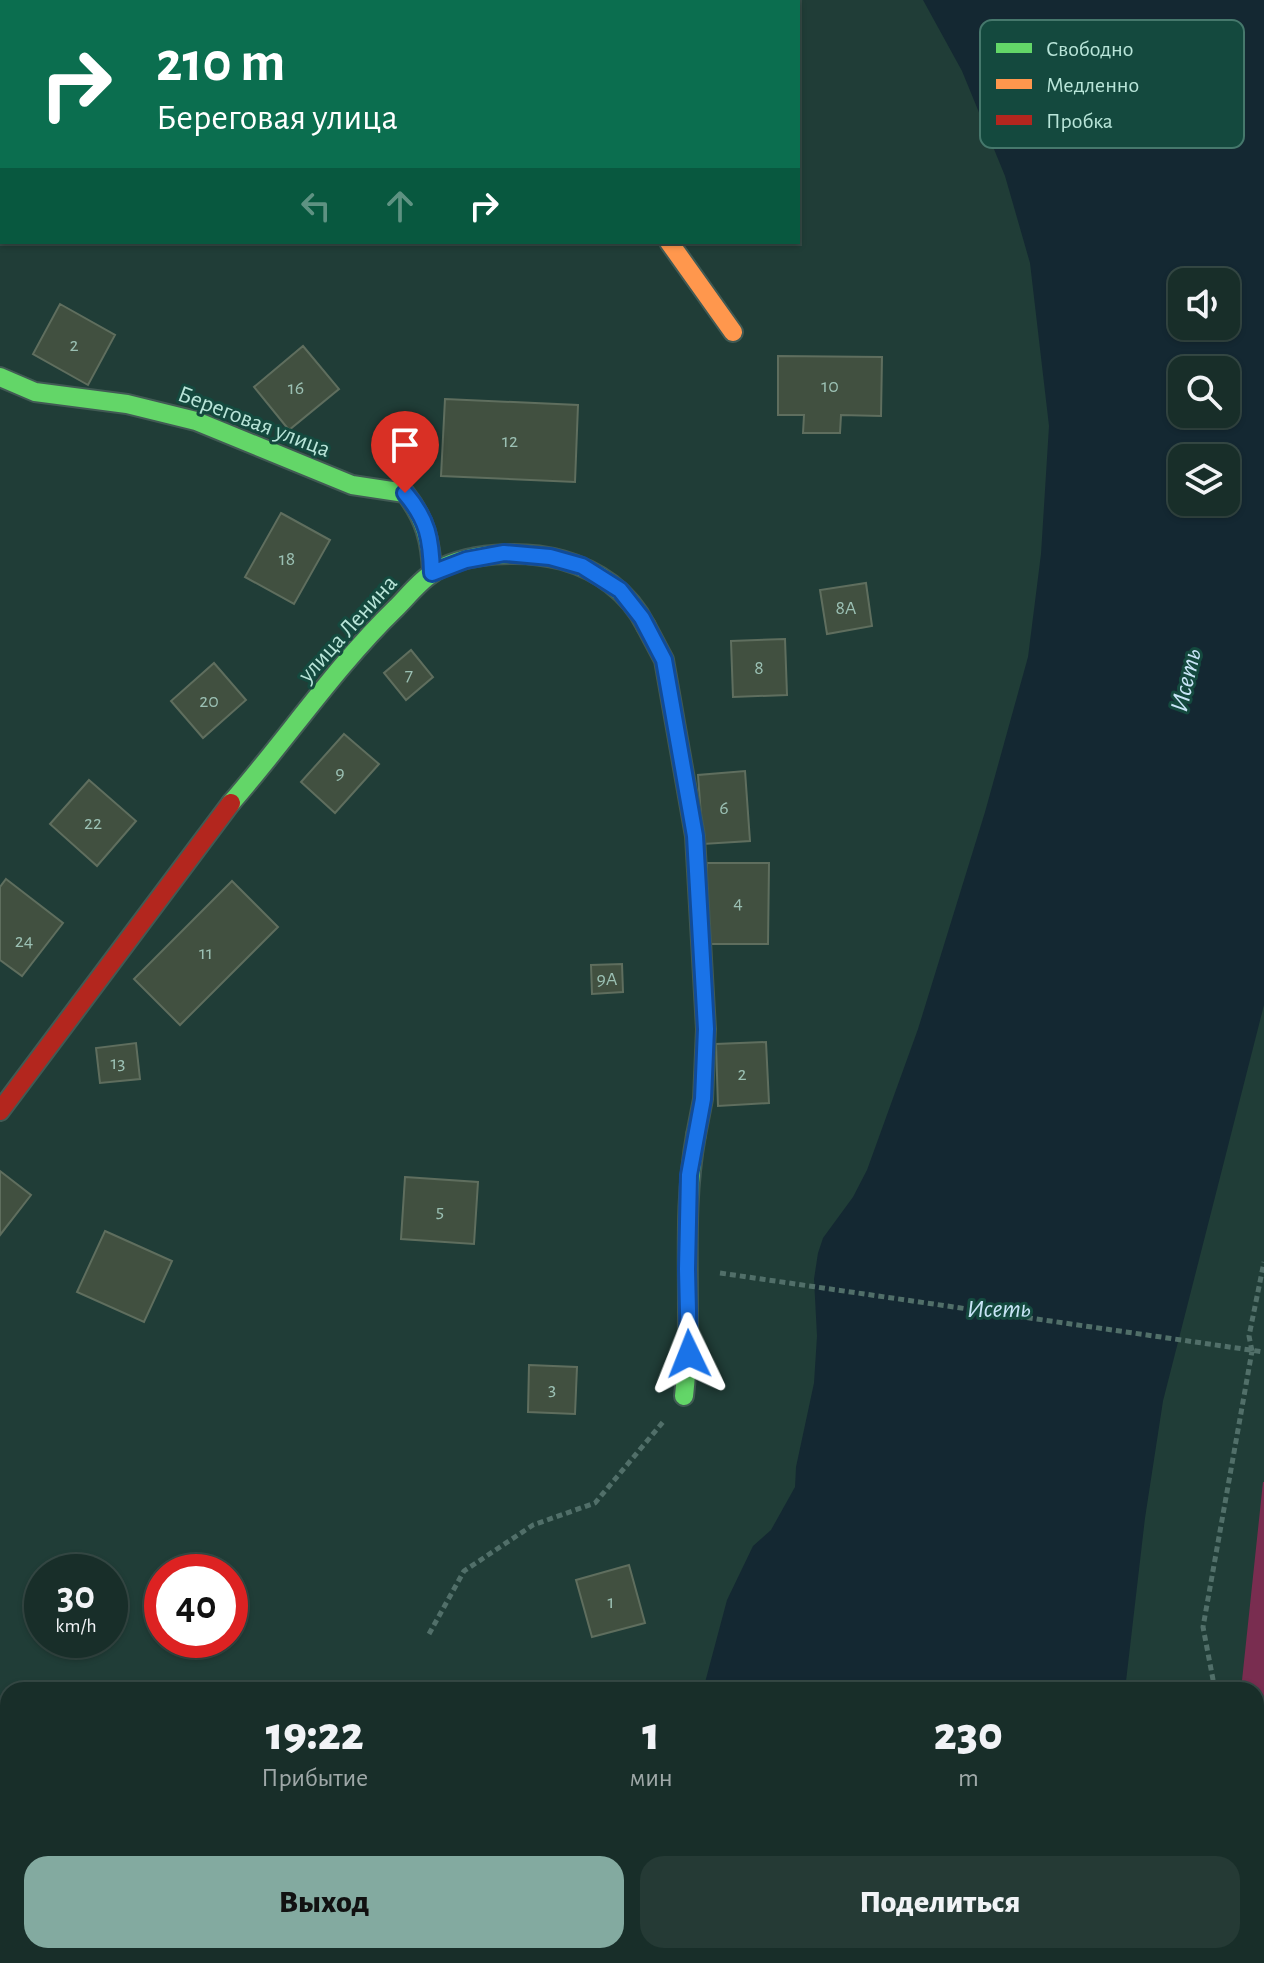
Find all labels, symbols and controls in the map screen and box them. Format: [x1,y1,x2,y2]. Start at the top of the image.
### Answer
legend [980,20,1244,148]
icon: right [24,32,128,136]
text: 210 m [156,35,285,91]
text: Свободно [1046,38,1134,60]
text: Медленно [1046,74,1139,96]
text: Береговая улица [156,100,398,136]
text: Пробка [1046,110,1113,132]
icon: left [294,184,338,228]
icon: ahead [378,184,422,228]
icon: right [462,184,506,228]
map controls [1168,268,1240,516]
button: sound [1168,268,1240,340]
house number: 2 [69,335,79,355]
button: search [1168,356,1240,428]
house number: 10 [821,376,839,396]
house number: 16 [288,378,304,398]
street label: Береговая улица [174,382,334,462]
pin [371,411,439,493]
icon: arrive [383,423,427,467]
house number: 12 [502,431,518,451]
button: layers [1168,444,1240,516]
house number: 18 [279,549,295,569]
street label: улица Ленина [293,571,402,688]
house number: 8А [835,598,857,618]
water label: Исеть [1166,646,1206,714]
house number: 8 [754,658,764,678]
house number: 7 [405,665,413,685]
house number: 20 [199,691,219,711]
house number: 9 [335,763,345,783]
house number: 6 [719,798,729,818]
house number: 22 [84,813,102,833]
house number: 4 [733,893,743,913]
house number: 24 [15,931,33,951]
house number: 11 [199,943,213,963]
house number: 9А [596,969,618,989]
house number: 13 [110,1053,126,1073]
house number: 2 [737,1064,747,1084]
house number: 5 [436,1201,444,1221]
water label: Исеть [967,1296,1031,1322]
position arrow [647,1312,731,1396]
house number: 3 [548,1379,556,1399]
speed limit sign: 40 [144,1554,248,1658]
text: 30 [57,1576,95,1616]
house number: 1 [608,1592,614,1612]
text: km/h [55,1616,97,1636]
text: 19:22 [266,1711,364,1759]
text: 1 [642,1711,660,1759]
text: 230 [934,1711,1003,1759]
text: Прибытие [261,1765,368,1791]
text: мин [629,1765,673,1791]
text: m [958,1765,979,1791]
button: Выход [24,1856,624,1948]
button: Поделиться [640,1856,1240,1948]

